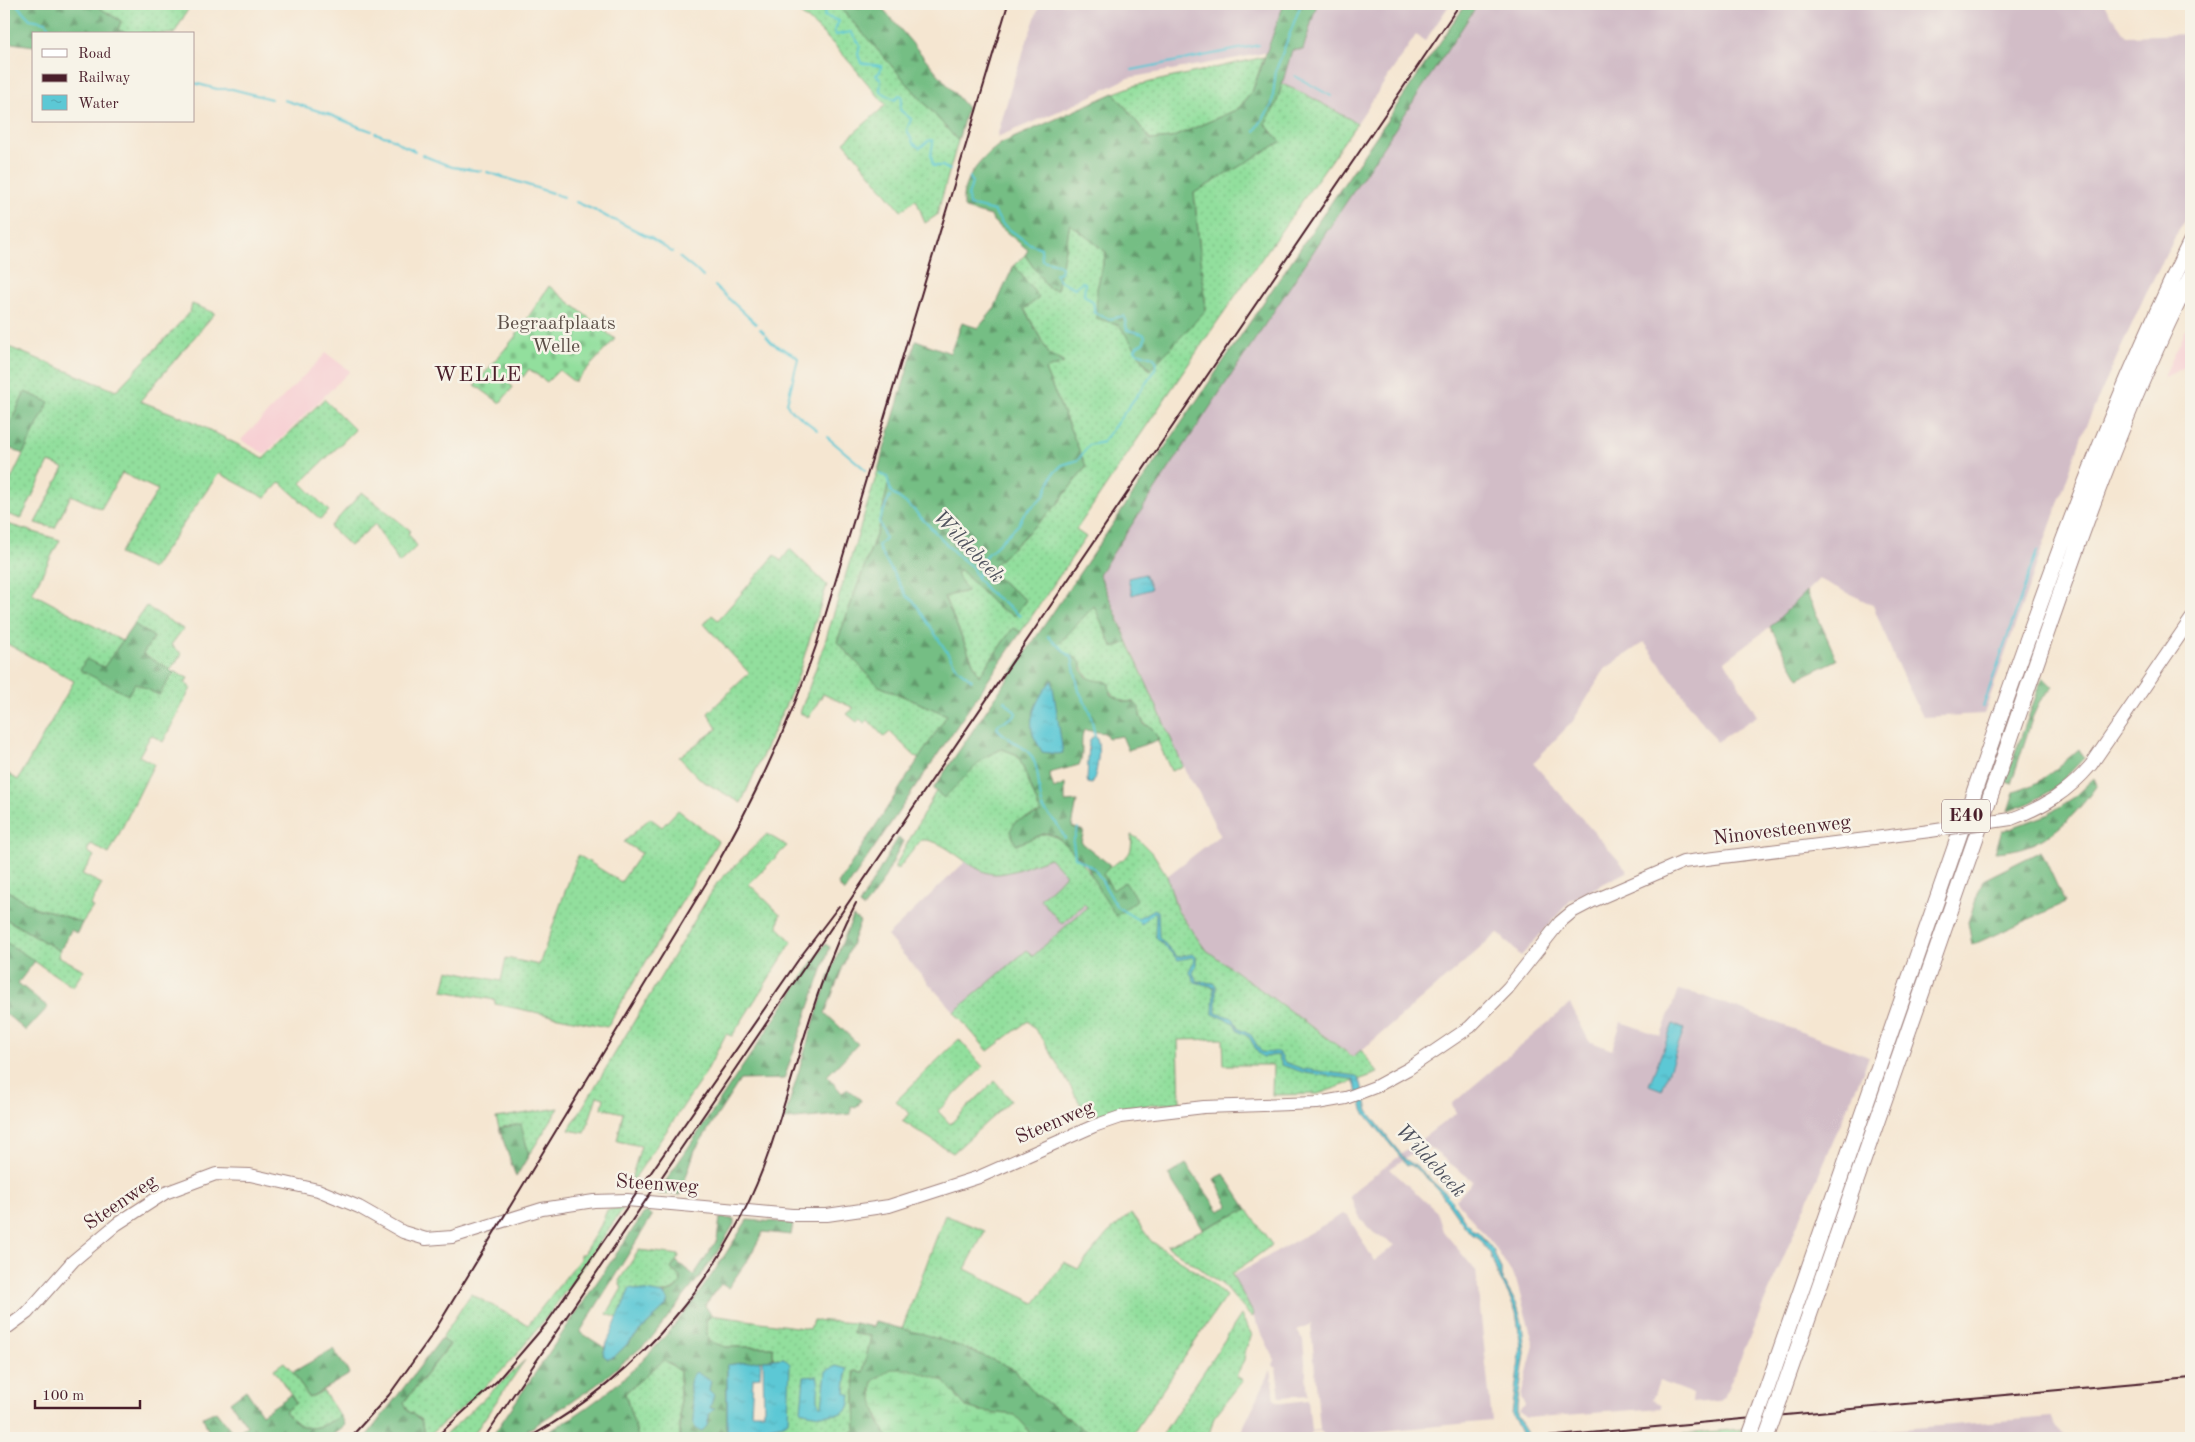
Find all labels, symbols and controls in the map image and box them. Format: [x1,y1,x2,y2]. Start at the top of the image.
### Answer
legend [32,32,195,122]
text: Road [78,47,112,62]
text: Railway [78,71,131,86]
text: Water [78,97,119,112]
park label: Begraafplaats Welle [496,314,616,357]
district label: WELLE [434,364,522,386]
water label: Wildebeek [928,506,1008,588]
road number: E40 [1942,799,1990,832]
street label: Ninovesteenweg [1712,813,1852,849]
street label: Steenweg [1013,1097,1097,1148]
water label: Wildebeek [1391,1120,1469,1202]
street label: Steenweg [81,1171,161,1235]
street label: Steenweg [615,1172,699,1198]
scale bar [35,1377,140,1409]
text: 100 m [42,1389,84,1404]

